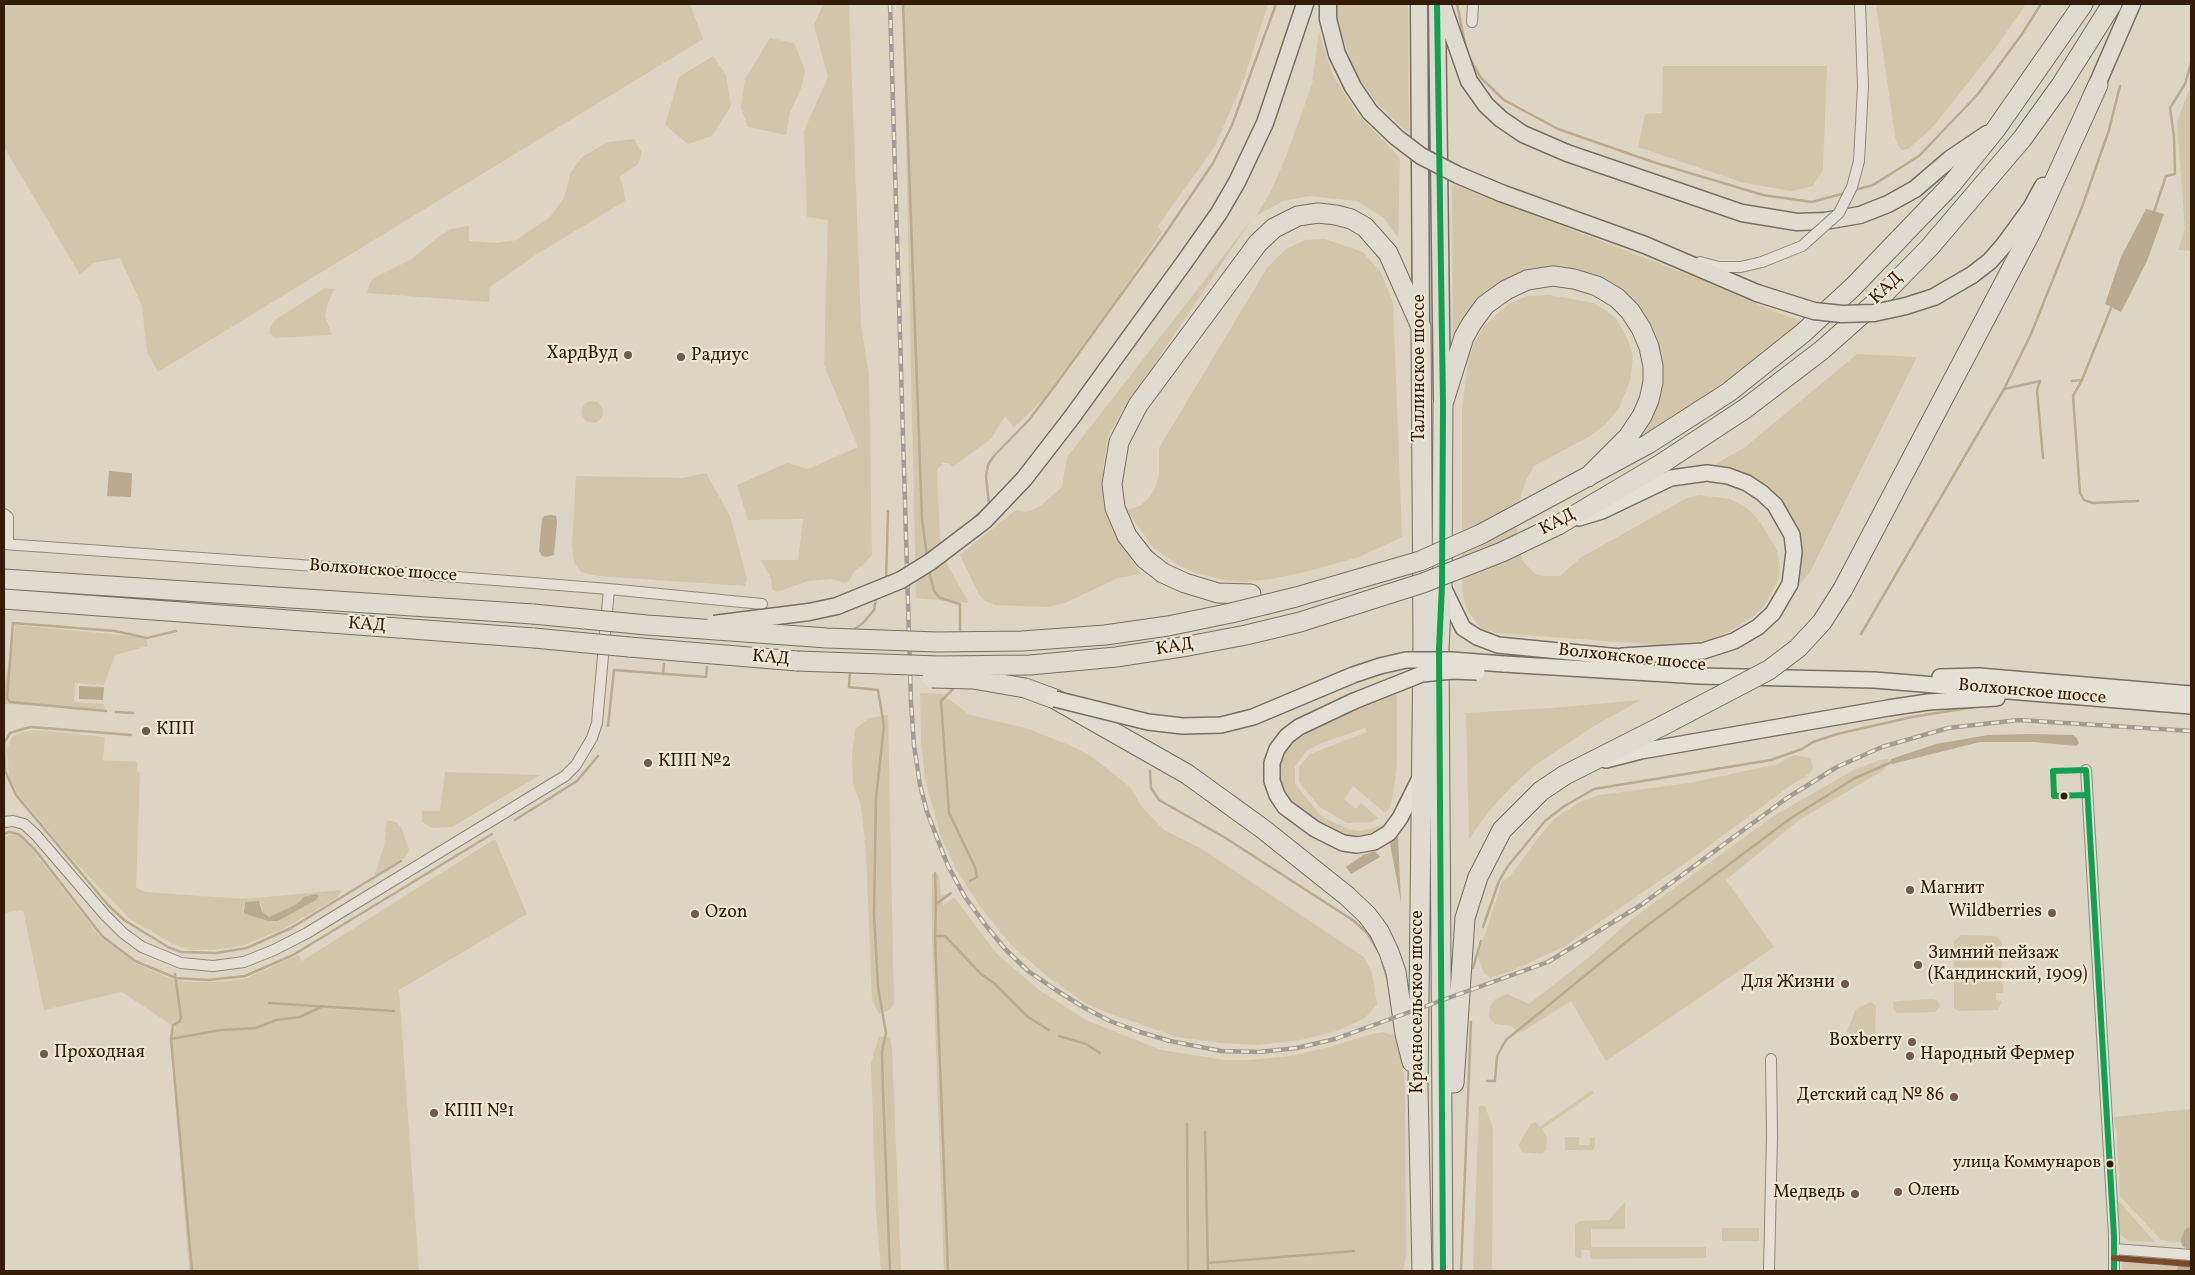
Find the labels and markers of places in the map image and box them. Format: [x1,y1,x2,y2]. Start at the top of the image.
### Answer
place label: ХардВуд [546,344,618,366]
place label: Радиус [691,346,749,368]
marker: ХардВуд [622,349,634,361]
marker: Радиус [675,351,687,363]
place label: КПП [156,720,195,742]
marker: КПП [140,725,152,737]
place label: КПП №2 [658,752,731,774]
marker: КПП №2 [642,757,654,769]
unlabelled marker [2059,791,2069,801]
place label: Магнит [1920,879,1984,901]
marker: Магнит [1904,884,1916,896]
place label: Wildberries [1948,902,2042,924]
place label: Ozon [705,903,747,925]
marker: Wildberries [2046,907,2058,919]
marker: Ozon [689,908,701,920]
place label: Зимний пейзаж (Кандинский, 1909) [1928,944,2088,986]
marker: Зимний пейзаж (Кандинский, 1909) [1912,959,1924,971]
place label: Для Жизни [1741,973,1835,995]
marker: Для Жизни [1839,978,1851,990]
place label: Boxberry [1829,1031,1902,1053]
marker: Boxberry [1906,1036,1918,1048]
place label: Проходная [54,1043,145,1065]
place label: Народный Фермер [1920,1045,2075,1067]
marker: Проходная [38,1048,50,1060]
marker: Народный Фермер [1904,1050,1916,1062]
place label: Детский сад № 86 [1797,1086,1944,1108]
marker: Детский сад № 86 [1948,1091,1960,1103]
place label: КПП №1 [444,1102,515,1124]
marker: КПП №1 [428,1107,440,1119]
place label: улица Коммунаров [1953,1154,2101,1174]
marker: улица Коммунаров [2105,1159,2115,1169]
place label: Олень [1908,1181,1960,1203]
place label: Медведь [1773,1183,1845,1205]
marker: Олень [1892,1186,1904,1198]
marker: Медведь [1849,1188,1861,1200]

